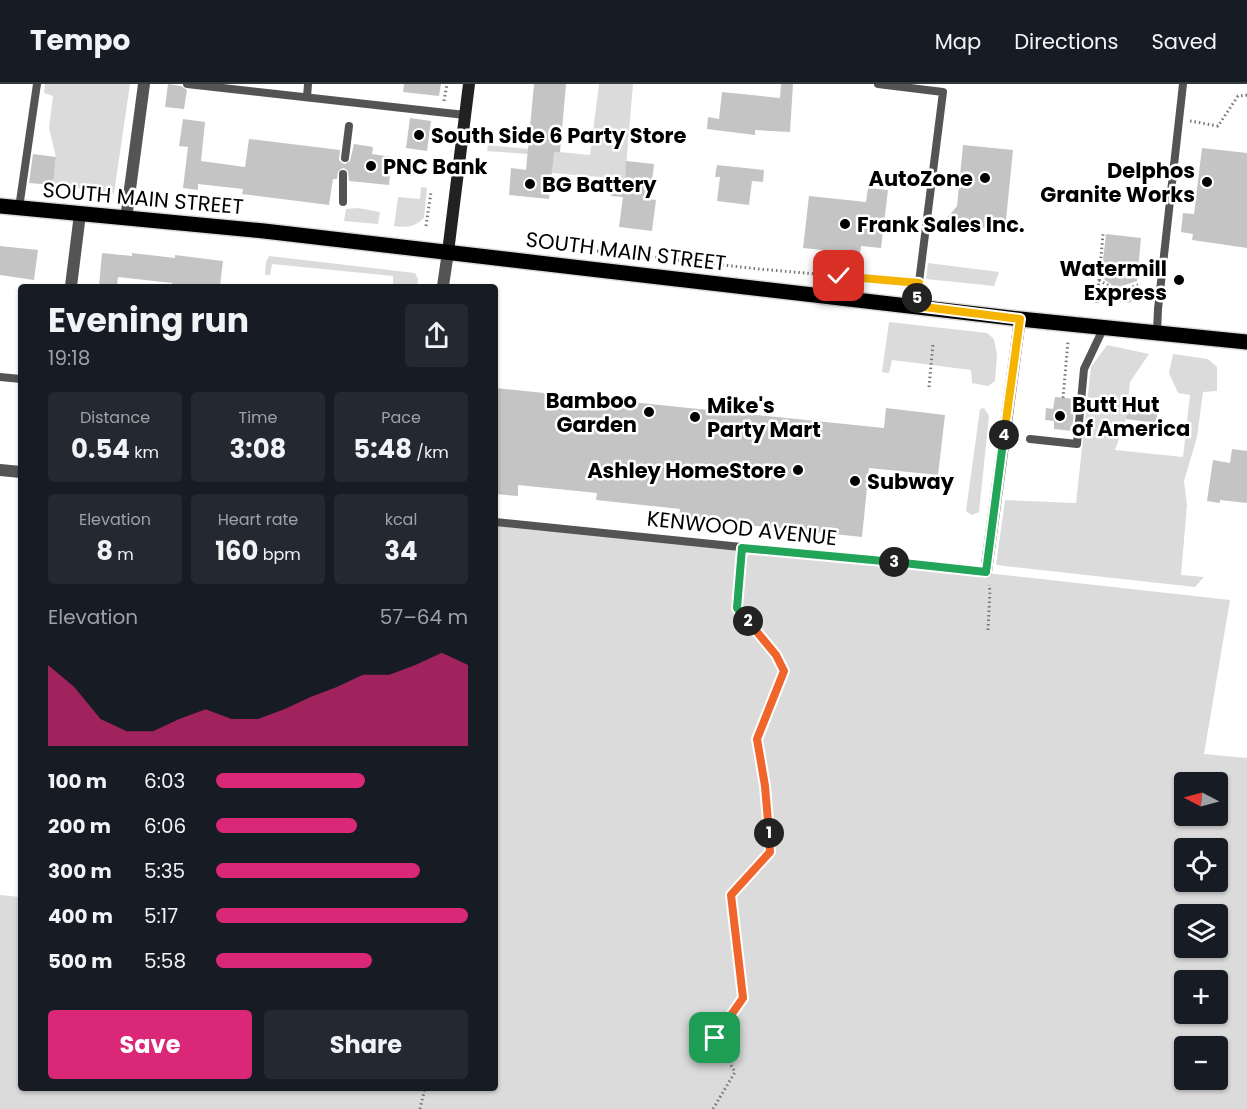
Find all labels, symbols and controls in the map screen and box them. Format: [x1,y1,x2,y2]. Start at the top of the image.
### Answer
text: Tempo [30,21,130,60]
text: Map [935,27,981,56]
text: Directions [1014,27,1118,56]
text: Saved [1151,27,1217,56]
place label: South Side 6 Party Store [431,121,687,150]
marker: South Side 6 Party Store [412,128,426,142]
place label: PNC Bank [383,152,488,181]
place label: Delphos Granite Works [1040,156,1195,209]
marker: PNC Bank [364,159,378,173]
place label: AutoZone [868,164,973,193]
place label: BG Battery [542,170,657,199]
marker: AutoZone [978,171,992,185]
street label: SOUTH MAIN STREET [41,175,245,221]
marker: Delphos Granite Works [1200,175,1214,189]
marker: BG Battery [523,177,537,191]
place label: Frank Sales Inc. [857,210,1025,239]
marker: Frank Sales Inc. [838,217,852,231]
street label: SOUTH MAIN STREET [524,224,728,278]
pin [813,250,864,301]
place label: Watermill Express [1059,254,1167,307]
icon: check [822,259,855,292]
marker: Watermill Express [1172,273,1186,287]
pin: 5 [902,283,932,313]
text: 5 [912,286,922,309]
text: Evening run [48,297,249,344]
button: share [405,304,468,367]
text: 19:18 [48,344,90,372]
place label: Bamboo Garden [546,386,637,439]
place label: Butt Hut of America [1072,390,1190,443]
place label: Mike's Party Mart [707,391,821,444]
marker: Bamboo Garden [642,405,656,419]
text: Distance [80,406,150,429]
text: Time [239,406,278,429]
text: Pace [381,406,421,429]
marker: Butt Hut of America [1053,409,1067,423]
marker: Mike's Party Mart [688,410,702,424]
pin: 4 [989,420,1019,450]
text: 4 [999,423,1009,446]
text: 0.54 [71,431,130,467]
text: 3:08 [230,431,286,467]
text: 5:48 [353,431,412,467]
text: km [130,441,159,464]
text: /km [412,441,449,464]
place label: Ashley HomeStore [587,456,786,485]
marker: Ashley HomeStore [791,463,805,477]
place label: Subway [867,467,955,496]
marker: Subway [848,474,862,488]
street label: KENWOOD AVENUE [646,504,838,552]
text: Elevation [79,508,151,531]
text: Heart rate [218,508,298,531]
text: kcal [385,508,417,531]
text: 8 [96,533,113,569]
text: 160 [215,533,258,569]
text: 34 [384,533,418,569]
text: m [113,543,134,566]
text: bpm [258,543,301,566]
pin: 3 [879,547,909,577]
text: 3 [889,550,899,573]
text: Elevation [48,603,138,631]
text: 57–64 m [380,603,468,631]
pin: 2 [733,606,763,636]
text: 2 [743,609,753,632]
text: 100 m [48,767,107,795]
text: 6:03 [144,767,185,795]
north arrow [1174,772,1228,826]
map controls [1174,772,1228,1090]
text: 200 m [48,812,111,840]
text: 6:06 [144,812,186,840]
pin: 1 [754,818,784,848]
text: 1 [766,821,772,844]
button: locate [1174,838,1228,892]
text: 300 m [48,857,112,885]
text: 5:35 [144,857,185,885]
text: 400 m [48,902,113,930]
text: 5:17 [144,902,178,930]
button: layers [1174,904,1228,958]
text: 500 m [48,947,113,975]
text: 5:58 [144,947,186,975]
button: + [1174,970,1228,1024]
button: Save [48,1010,252,1079]
button: Share [264,1010,468,1079]
pin [689,1012,740,1063]
icon: arrive [698,1021,731,1054]
button: − [1174,1036,1228,1090]

